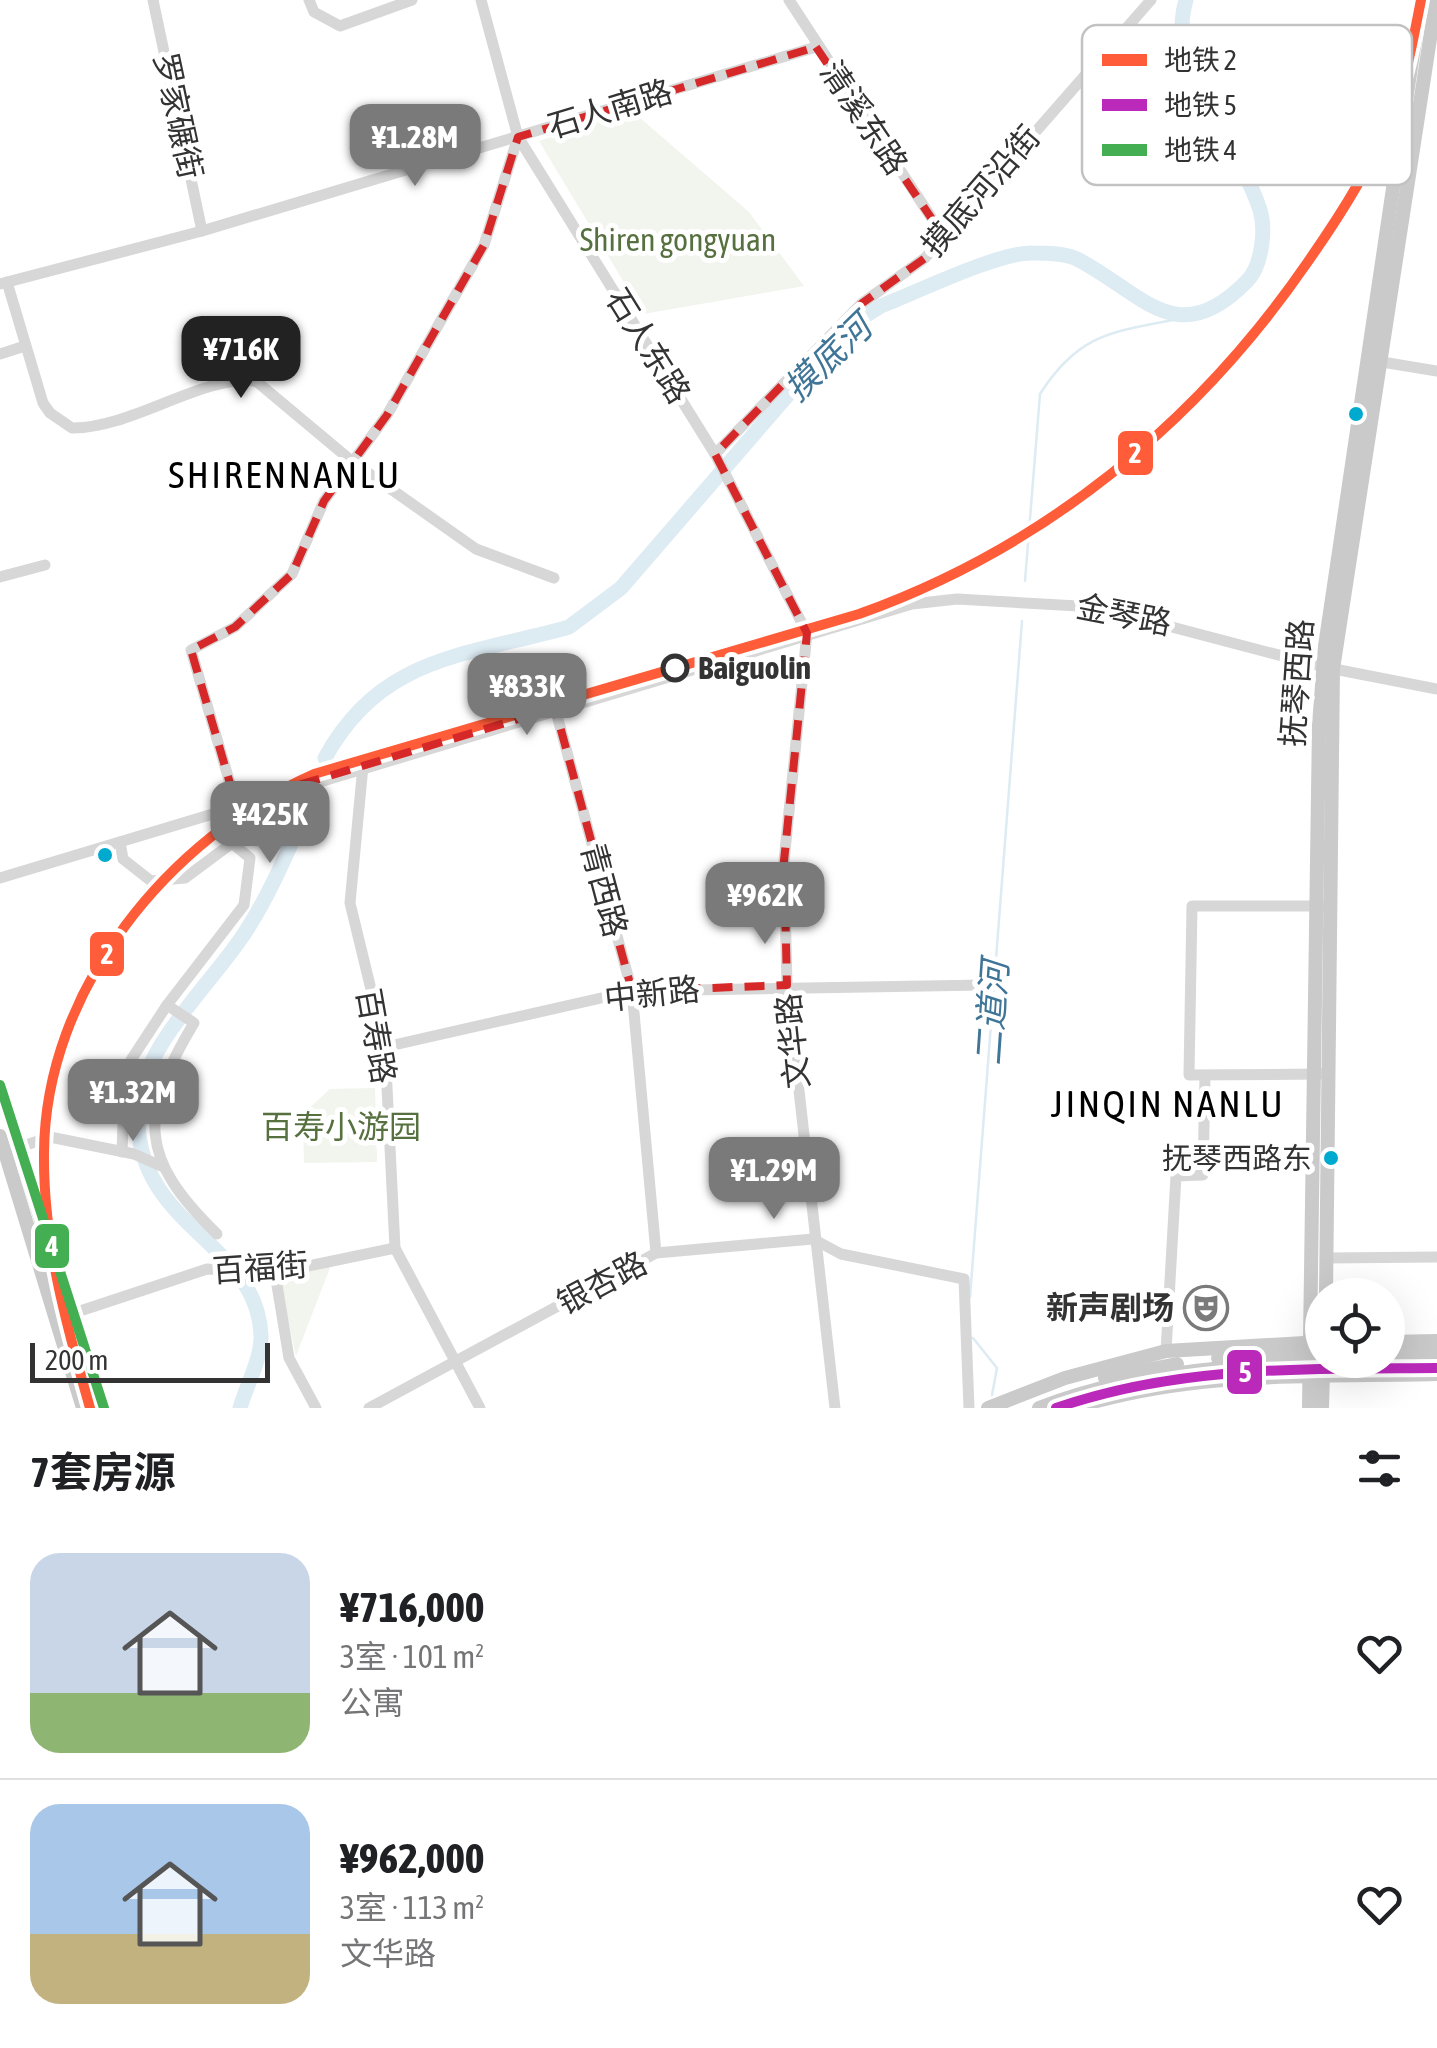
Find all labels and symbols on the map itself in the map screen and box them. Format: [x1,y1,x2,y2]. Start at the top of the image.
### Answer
legend [1082,25,1412,185]
text: 地铁 2 [1164,44,1237,76]
street label: 罗家碾街 [147,49,210,182]
street label: 清溪东路 [813,54,916,181]
street label: 石人南路 [543,72,676,145]
text: 地铁 5 [1164,89,1237,121]
pin: ¥1.28M [334,104,496,189]
street label: 摸底河沿街 [914,118,1047,263]
text: 地铁 4 [1164,134,1237,166]
park label: Shiren gongyuan [580,221,776,258]
street label: 石人东路 [599,282,698,410]
water label: 摸底河 [776,302,883,408]
pin: ¥716K [171,316,311,401]
unlabelled marker [1346,404,1366,424]
line badge: 2 [1116,429,1155,477]
text: 2 [1128,437,1142,469]
district label: SHIRENNANLU [168,453,402,496]
street label: 金琴路 [1073,587,1175,642]
street label: 抚琴西路 [1274,618,1319,748]
place label: Baiguolin [698,649,811,686]
pin: ¥833K [457,653,597,738]
marker: Baiguolin [662,655,688,681]
pin: ¥425K [200,781,340,866]
street label: 青西路 [574,839,635,941]
unlabelled marker [95,845,115,865]
pin: ¥962K [695,862,835,947]
line badge: 2 [88,930,126,978]
text: 2 [100,938,114,970]
water label: 二道河 [967,953,1015,1067]
street label: 中新路 [602,970,702,1017]
street label: 百寿路 [350,985,403,1086]
street label: 文华路 [769,991,816,1091]
pin: ¥1.32M [52,1059,214,1144]
district label: JINQIN NANLU [1051,1082,1285,1125]
park label: 百寿小游园 [261,1108,421,1145]
pin: ¥1.29M [693,1137,855,1222]
place label: 抚琴西路东 [1162,1141,1312,1175]
marker: 抚琴西路东 [1321,1148,1341,1168]
line badge: 4 [33,1222,71,1270]
text: 4 [44,1230,59,1262]
street label: 银杏路 [551,1244,653,1321]
street label: 百福街 [211,1246,309,1289]
theatre icon: 新声剧场 [1183,1285,1229,1331]
place label: 新声剧场 [1046,1289,1174,1326]
scale bar [30,1338,270,1382]
line badge: 5 [1225,1348,1264,1396]
text: 5 [1238,1356,1252,1388]

